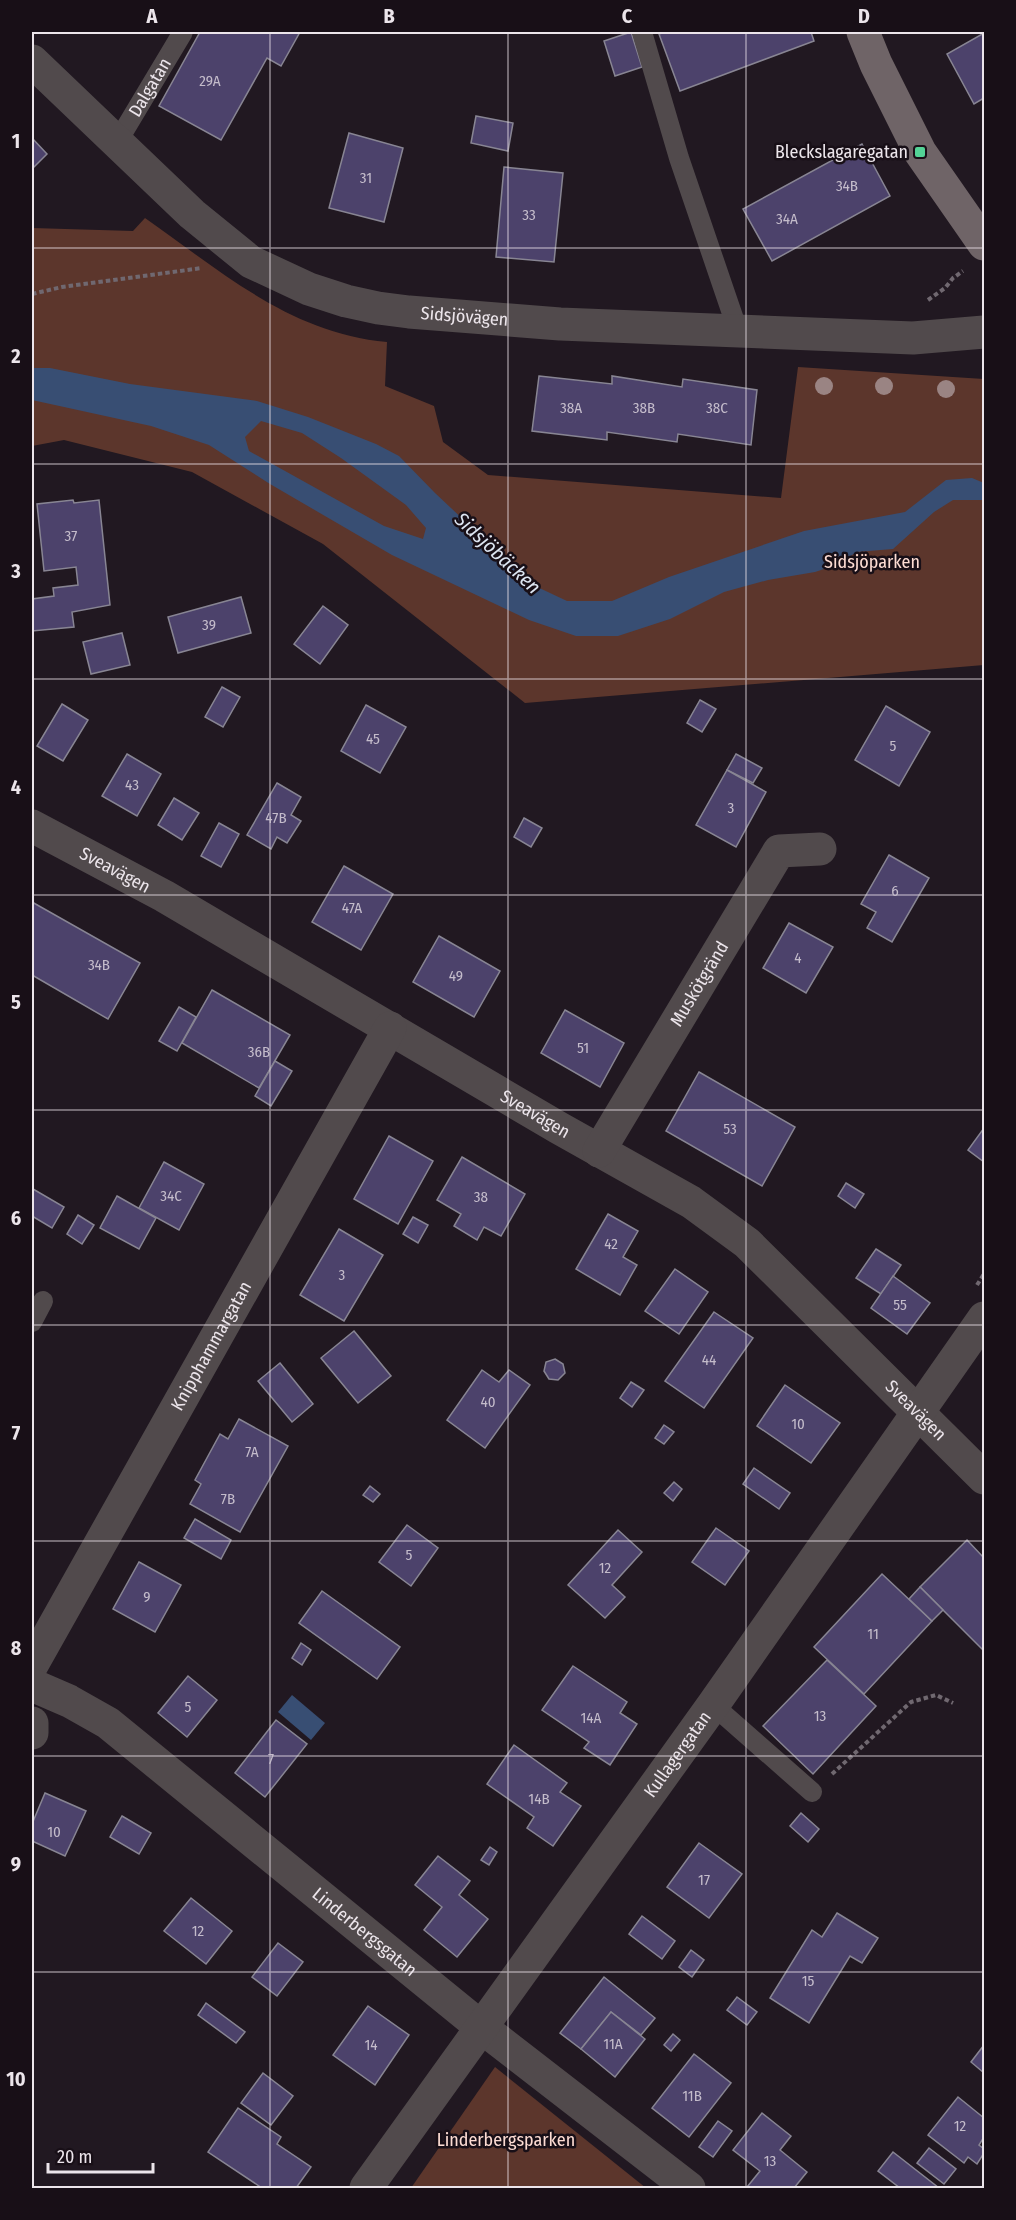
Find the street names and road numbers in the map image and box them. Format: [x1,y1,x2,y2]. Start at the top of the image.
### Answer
street label: Dalgatan [124,54,176,121]
street label: Sidsjövägen [420,302,509,331]
street label: Sveavägen [76,842,154,898]
street label: Muskötgränd [665,937,733,1030]
street label: Sveavägen [497,1085,574,1143]
street label: Knipphammargatan [166,1277,256,1414]
street label: Sveavägen [881,1375,951,1445]
street label: Kullagergatan [639,1707,716,1802]
street label: Linderbergsgatan [308,1883,421,1981]

